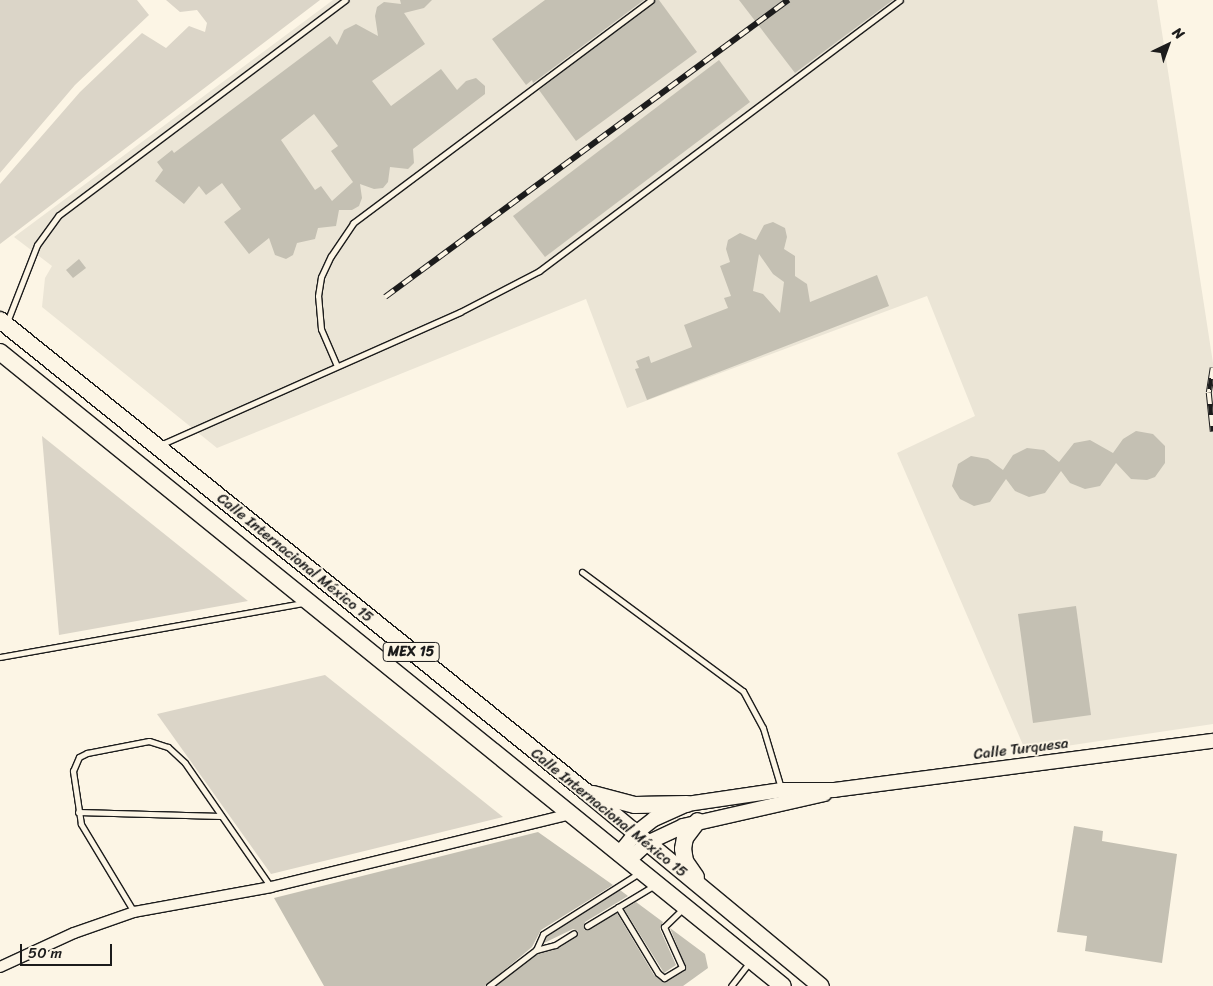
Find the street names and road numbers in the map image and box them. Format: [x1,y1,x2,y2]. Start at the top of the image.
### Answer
street label: Calle Internacional México 15 [213,489,377,627]
road number: MEX 15 [382,640,440,664]
street label: Calle Turquesa [973,734,1069,764]
street label: Calle Internacional México 15 [527,744,691,882]

